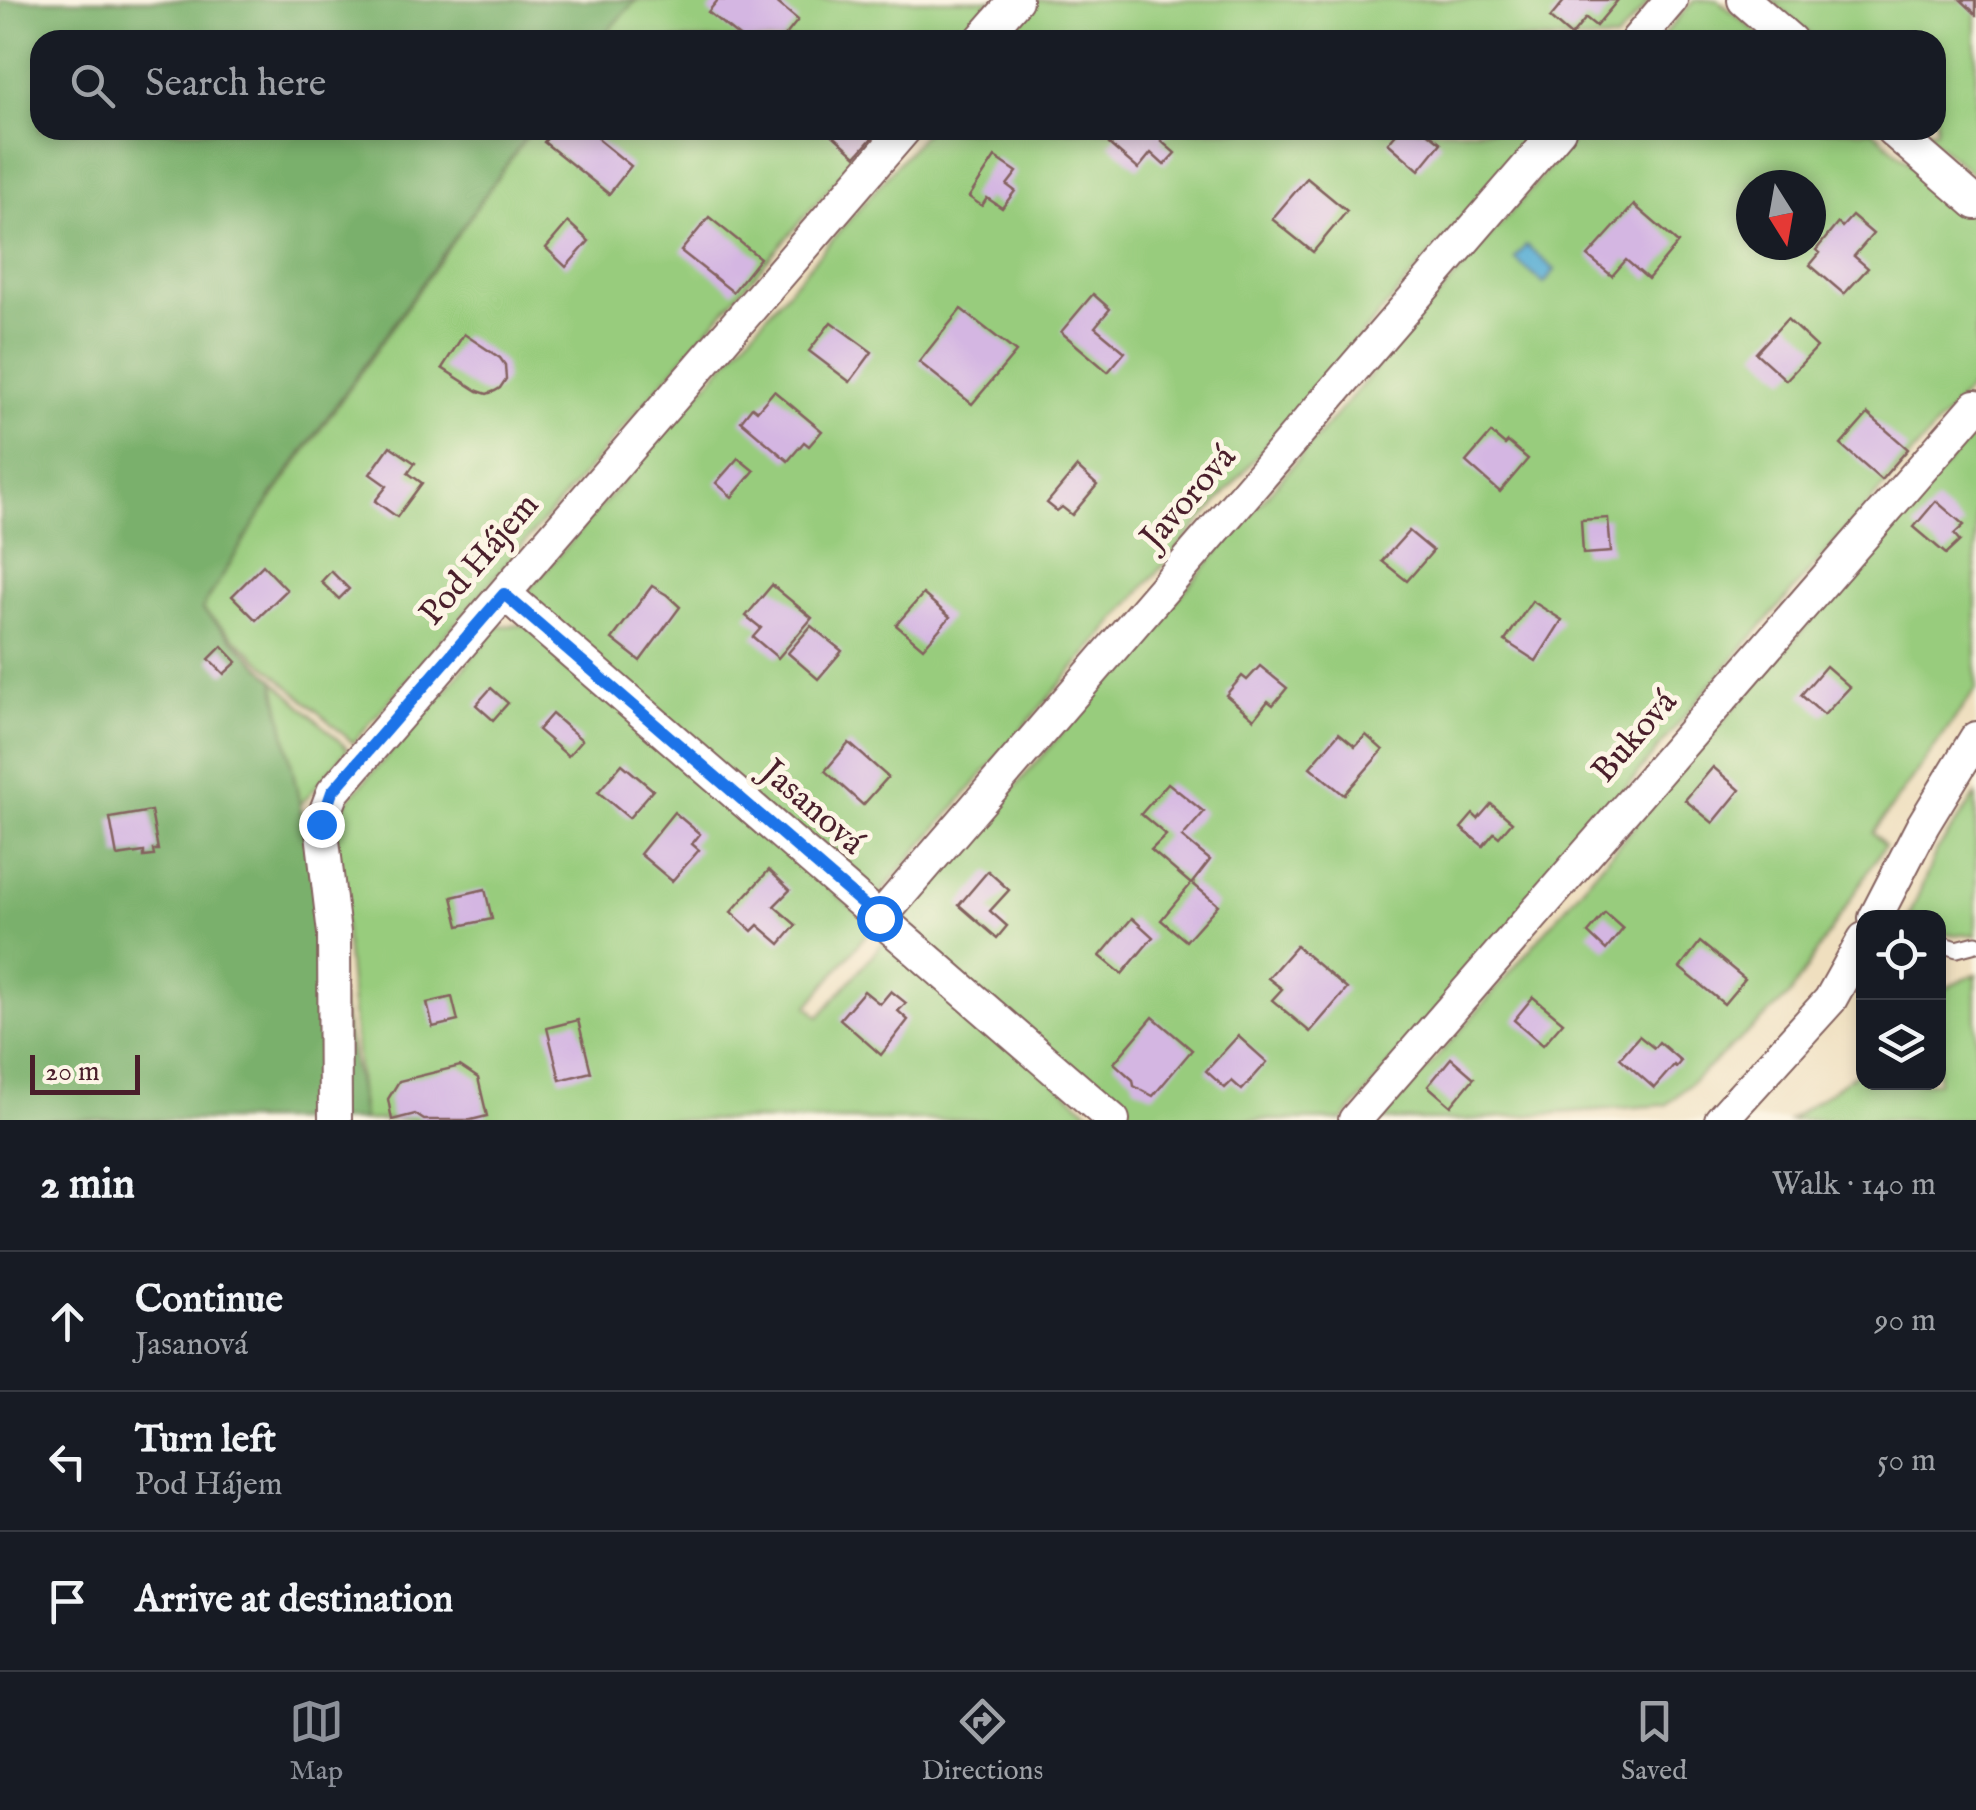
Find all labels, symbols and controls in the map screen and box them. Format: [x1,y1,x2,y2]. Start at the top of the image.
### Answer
search box [30,30,1946,140]
icon: search [65,58,120,113]
text: Search here [145,61,326,109]
north arrow [1736,170,1826,260]
street label: Javorová [1129,436,1247,563]
street label: Pod Hájem [410,484,550,636]
street label: Buková [1582,681,1688,793]
street label: Jasanová [748,748,874,866]
route end [299,802,345,848]
route start [857,896,903,942]
map controls [1856,910,1946,1090]
button: locate [1856,910,1946,1000]
button: layers [1856,1000,1946,1090]
scale bar [30,1050,140,1094]
text: 20 m [45,1055,100,1090]
text: 2 min [40,1159,135,1212]
text: Walk · 140 m [1772,1165,1936,1206]
text: Continue [135,1277,283,1325]
icon: ahead [40,1294,95,1349]
text: 90 m [1875,1301,1936,1342]
text: Jasanová [135,1325,248,1366]
text: Turn left [135,1417,276,1465]
icon: left [40,1434,95,1489]
text: 50 m [1877,1441,1936,1482]
text: Pod Hájem [135,1465,282,1506]
icon: arrive [40,1574,95,1629]
text: Arrive at destination [135,1577,453,1625]
tab: Map [289,1694,344,1789]
tab: Directions [921,1694,1043,1789]
tab: Saved [1621,1694,1687,1789]

